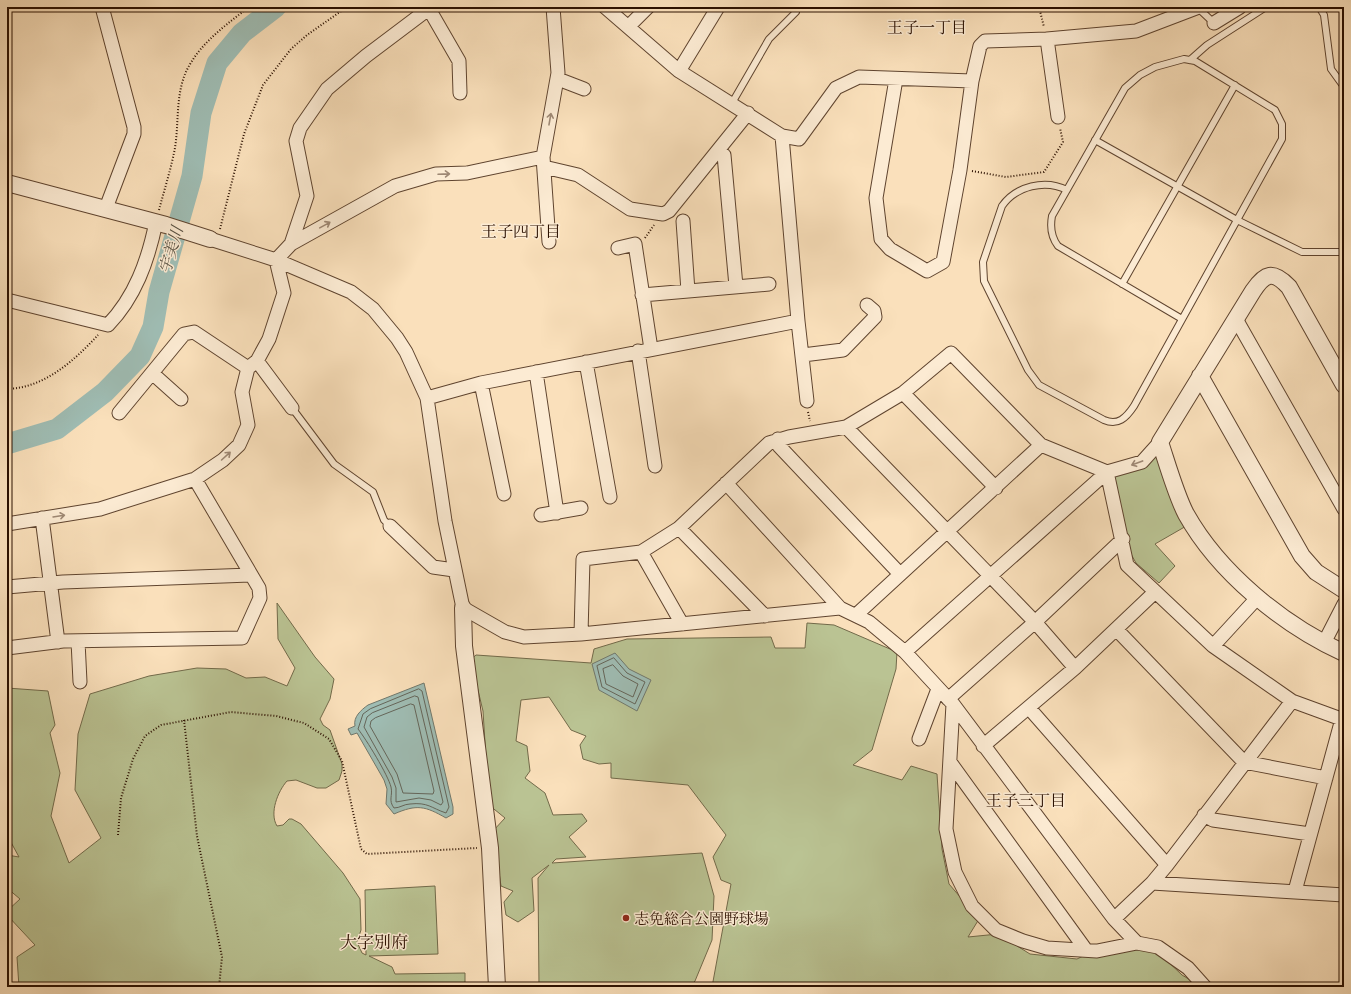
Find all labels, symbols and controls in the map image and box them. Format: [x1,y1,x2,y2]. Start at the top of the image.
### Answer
district label: 王子一丁目 [887,17,967,38]
one-way arrow [546,112,554,125]
one-way arrow [437,170,450,178]
one-way arrow [319,221,331,228]
district label: 王子四丁目 [481,221,561,242]
water label: 宇美川 [154,222,188,276]
one-way arrow [221,452,232,461]
one-way arrow [1132,459,1144,467]
one-way arrow [52,512,65,520]
district label: 王子三丁目 [986,790,1066,811]
place label: 志免総合公園野球場 [634,909,769,928]
marker: 志免総合公園野球場 [621,913,631,923]
district label: 大字別府 [340,931,408,953]

